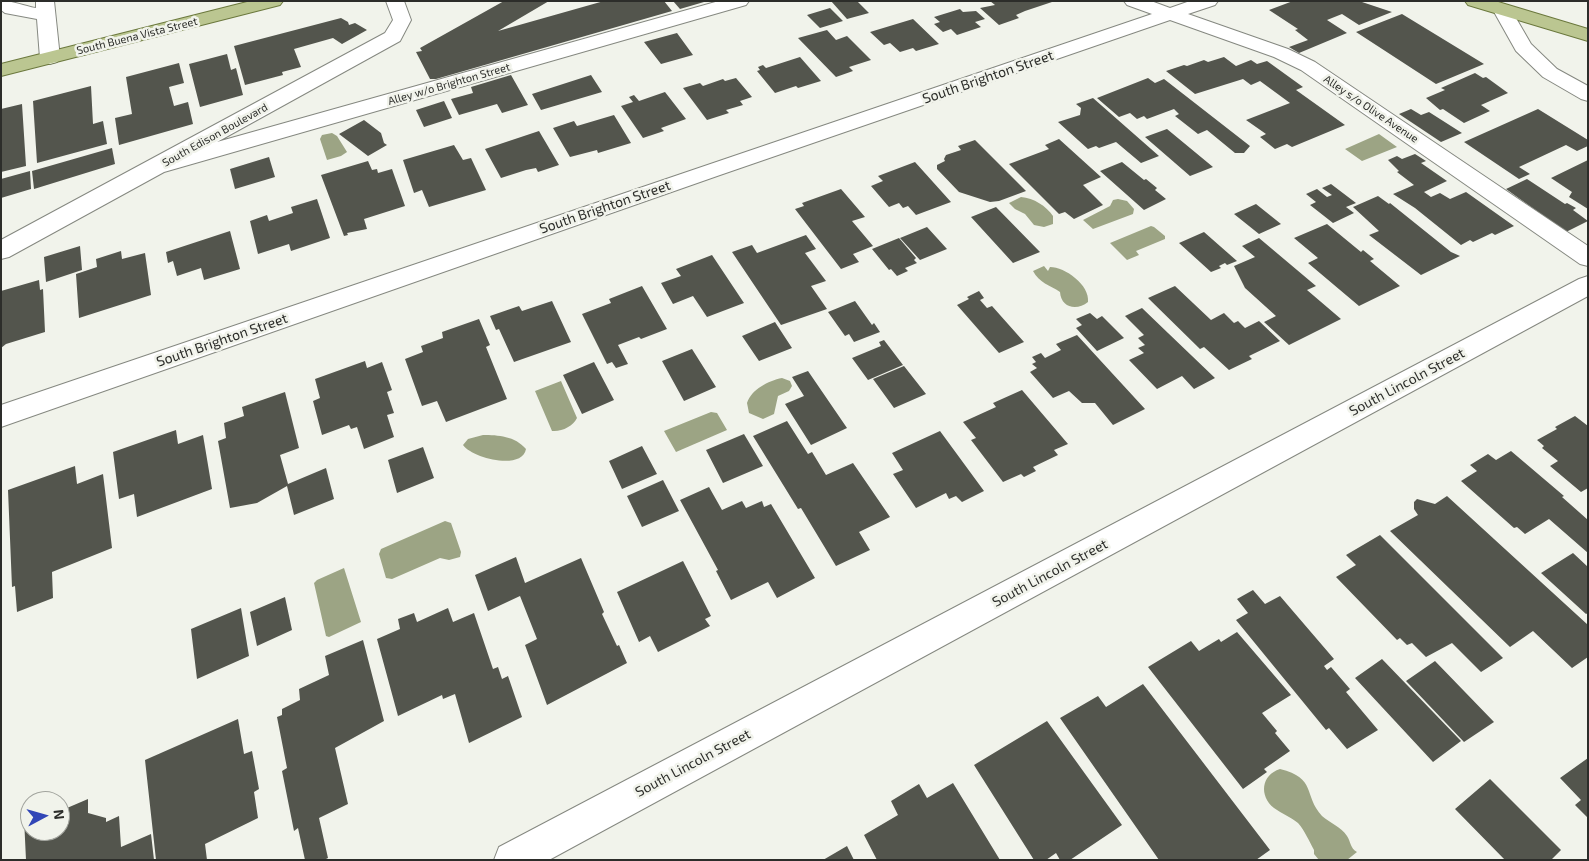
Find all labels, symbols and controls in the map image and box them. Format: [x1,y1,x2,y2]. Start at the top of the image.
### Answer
street label: South Buena Vista Street [75,15,199,57]
street label: South Brighton Street [920,47,1056,107]
street label: Alley w/o Brighton Street [386,60,512,108]
street label: Alley s/o Olive Avenue [1321,72,1421,146]
street label: South Edison Boulevard [160,101,270,169]
street label: South Brighton Street [537,177,673,237]
street label: South Brighton Street [154,310,290,370]
street label: South Lincoln Street [1346,344,1468,420]
street label: South Lincoln Street [989,535,1111,611]
street label: South Lincoln Street [632,725,754,801]
north arrow [20,791,70,841]
text: N [50,809,68,820]

